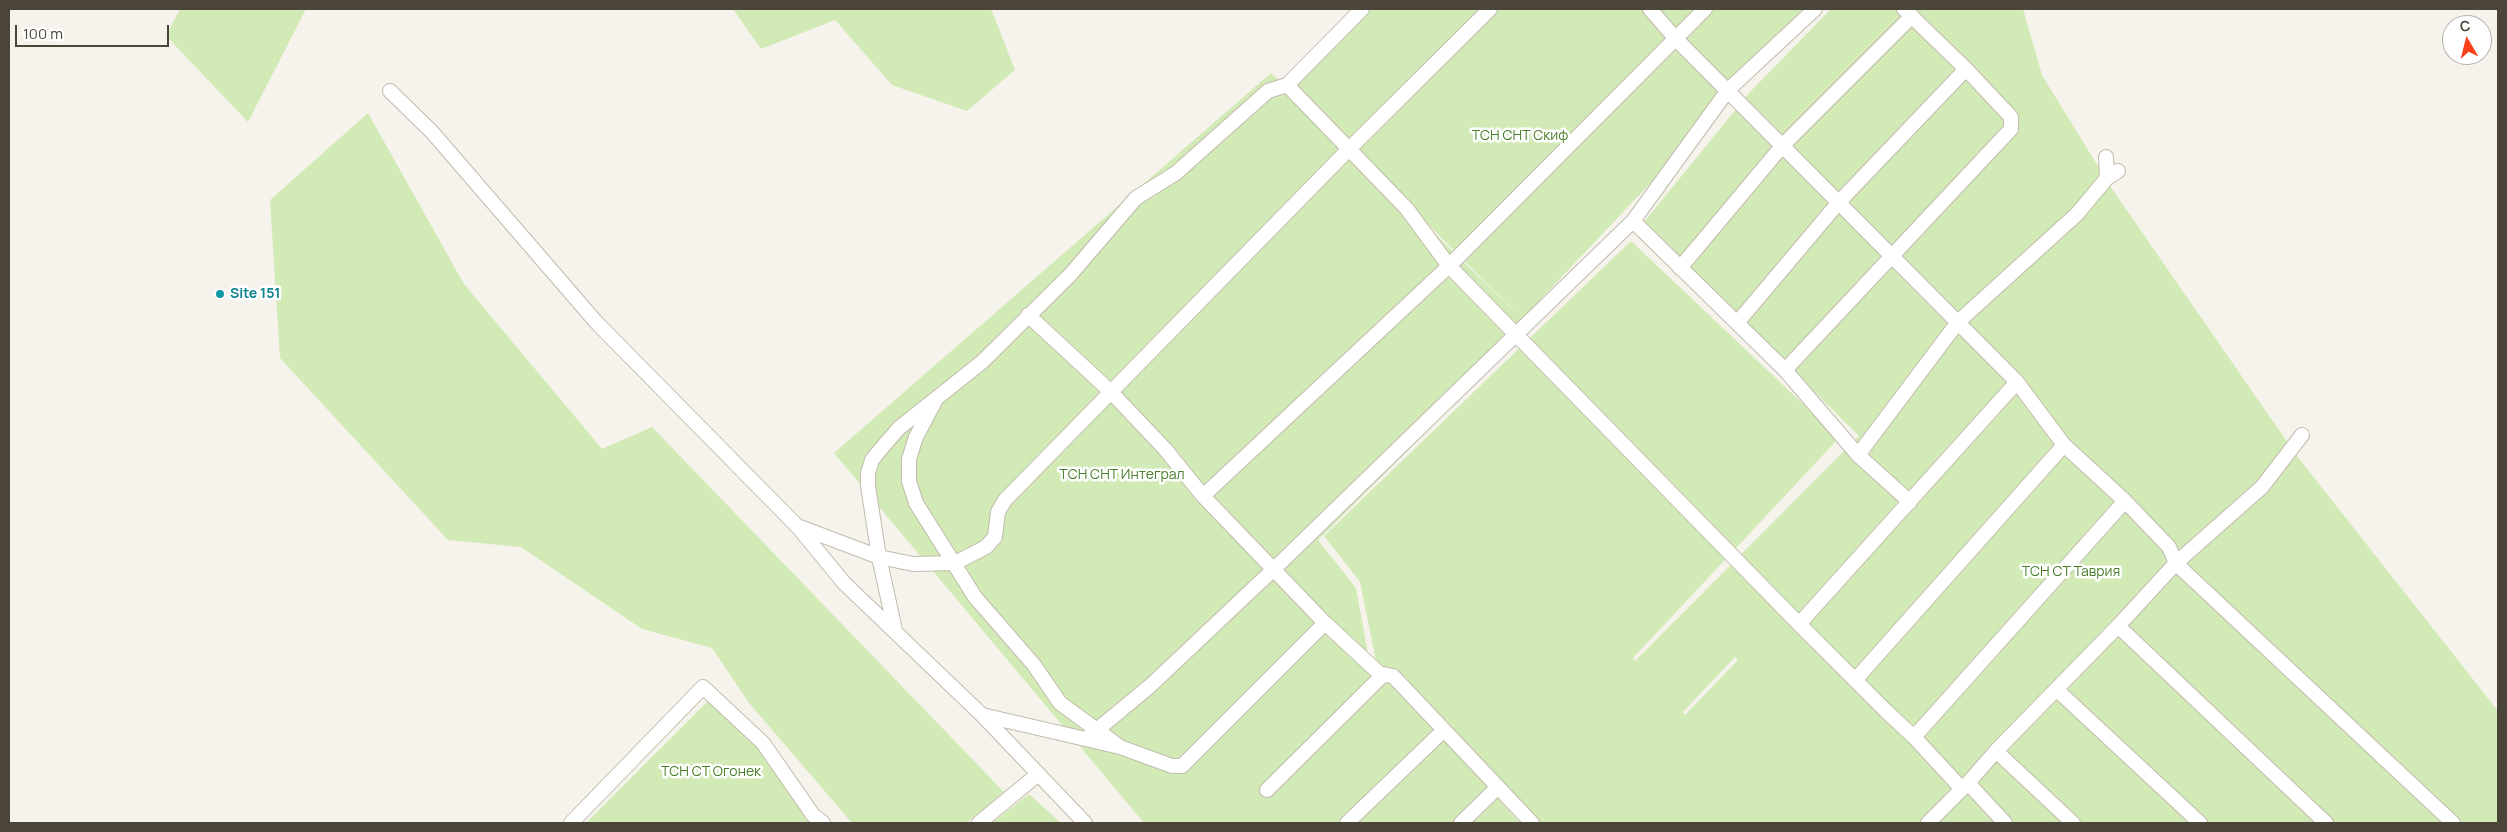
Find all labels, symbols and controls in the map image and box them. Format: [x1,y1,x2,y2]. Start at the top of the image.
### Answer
scale bar [18,15,171,47]
north arrow [2442,15,2492,65]
text: С [2459,16,2471,36]
text: 100 m [23,23,63,44]
park label: ТСН СНТ Скиф [1472,128,1568,144]
place label: Site 151 [230,286,281,302]
marker: Site 151 [214,288,226,300]
park label: ТСН СНТ Интеграл [1059,467,1185,483]
park label: ТСН СТ Таврия [2022,564,2120,580]
park label: ТСН СТ Огонек [661,764,761,780]

